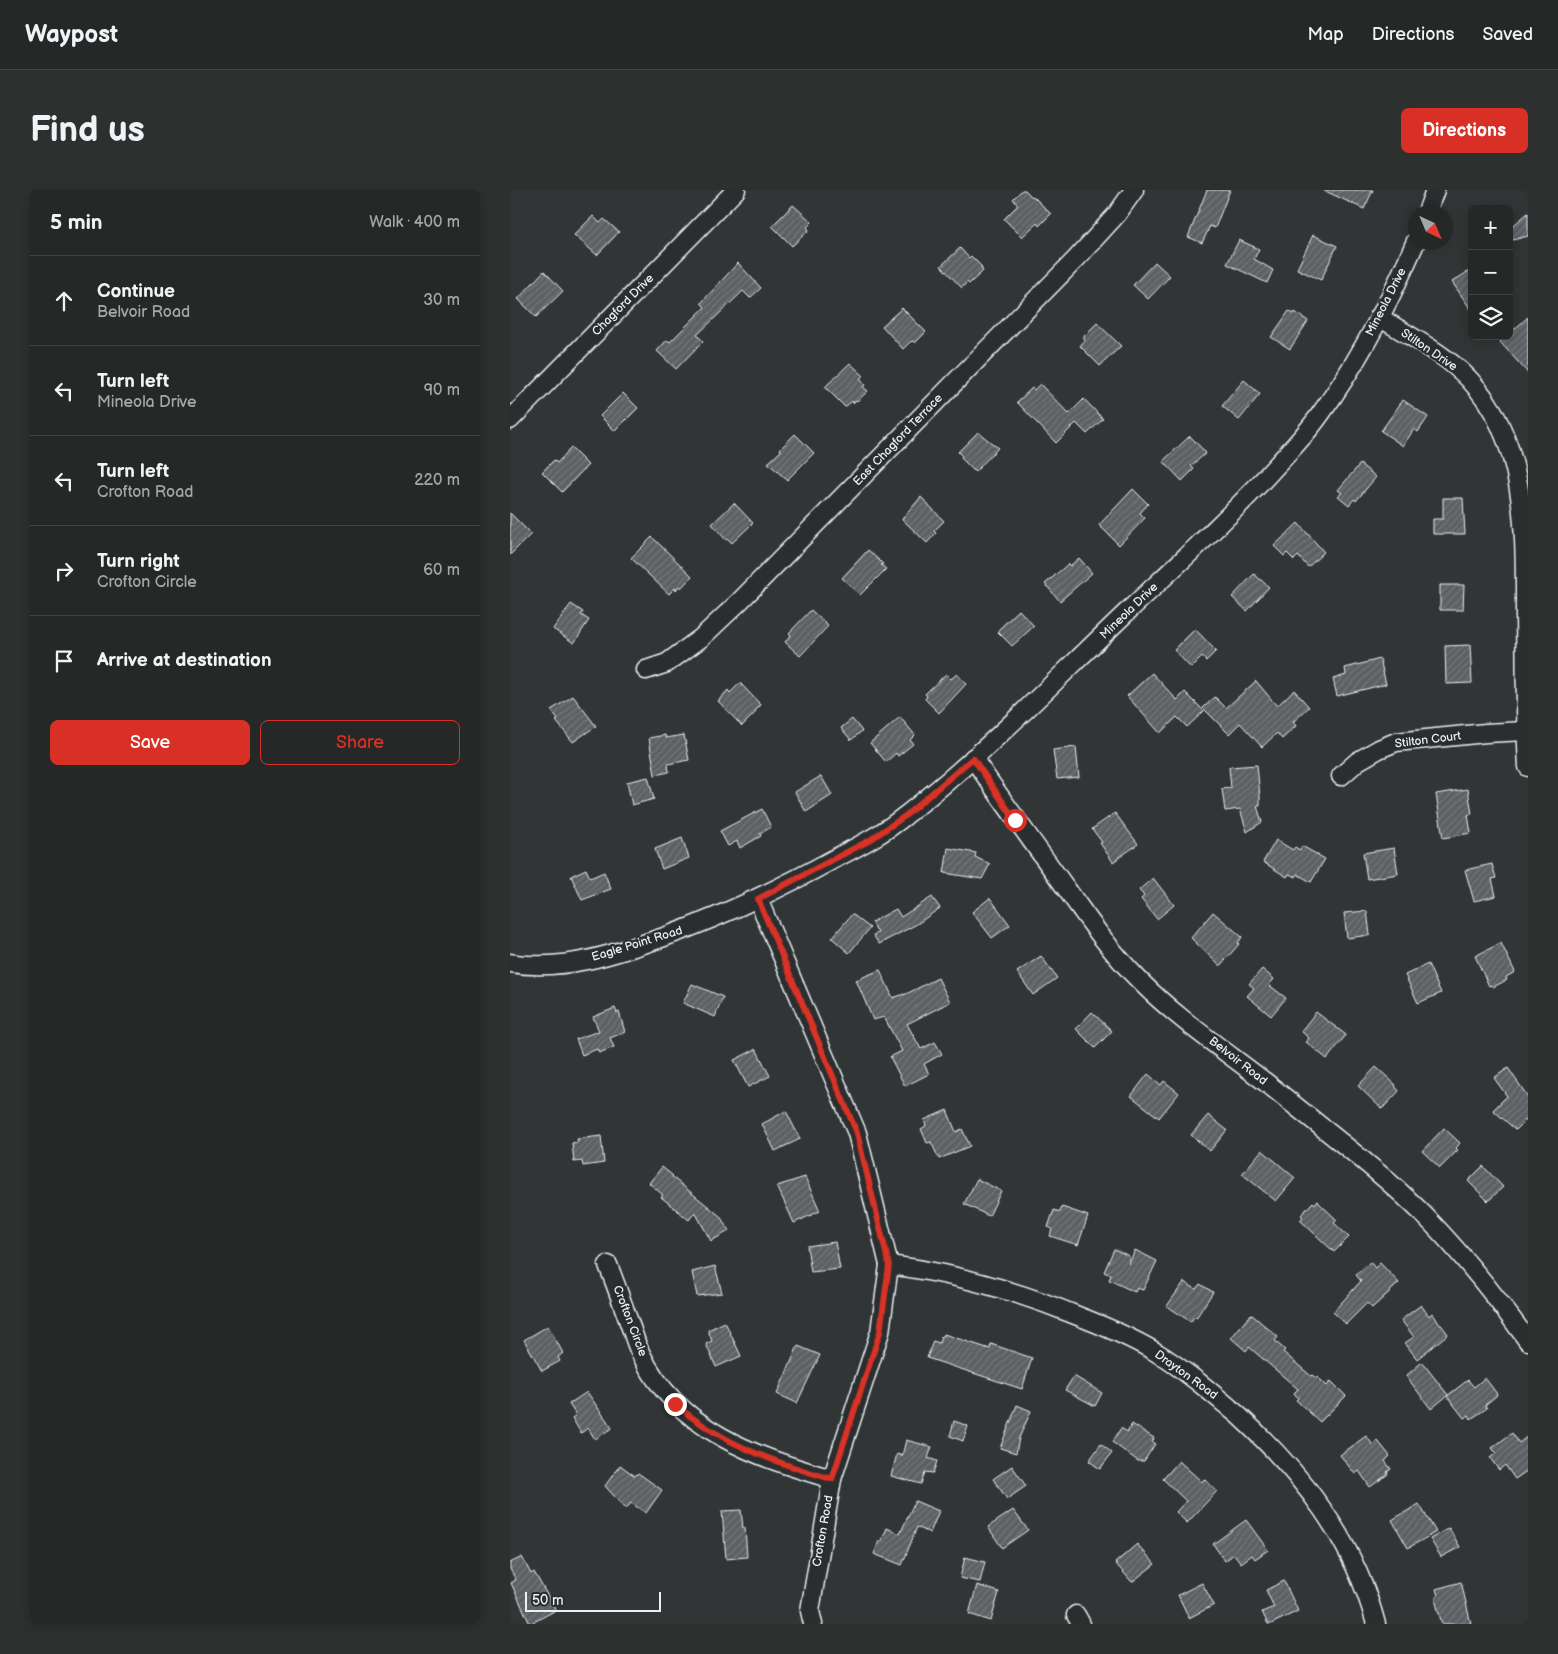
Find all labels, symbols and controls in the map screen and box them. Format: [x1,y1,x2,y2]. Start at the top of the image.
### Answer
text: Waypost [25,20,118,49]
text: Map [1308,24,1344,45]
text: Directions [1372,24,1454,45]
text: Saved [1482,24,1533,45]
button: Directions [1401,108,1528,153]
text: Find us [30,109,145,152]
north arrow [1408,205,1453,250]
map controls [1468,205,1513,340]
button: + [1468,205,1513,250]
text: 5 min [50,210,103,235]
text: Walk · 400 m [369,213,460,232]
button: − [1468,250,1513,295]
street label: Mineola Drive [1362,265,1410,339]
street label: Chagford Drive [589,271,657,339]
text: Continue [97,280,175,303]
icon: ahead [50,287,78,315]
text: 30 m [423,291,460,310]
button: layers [1468,295,1513,340]
text: Belvoir Road [97,303,190,322]
street label: Stilton Drive [1398,326,1460,374]
text: Turn left [97,370,169,393]
icon: left [50,377,78,405]
text: 90 m [424,381,460,400]
street label: East Chagford Terrace [850,391,946,489]
text: Mineola Drive [97,393,197,412]
text: Turn left [97,460,169,483]
icon: left [50,467,78,495]
text: 220 m [414,471,460,490]
text: Crofton Road [97,483,193,502]
text: Turn right [97,550,180,573]
icon: right [50,557,78,585]
text: 60 m [423,561,460,580]
text: Crofton Circle [97,573,197,592]
street label: Mineola Drive [1097,580,1161,642]
icon: arrive [50,647,78,675]
text: Arrive at destination [97,649,272,672]
button: Save [50,720,250,765]
button: Share [260,720,460,765]
street label: Stilton Court [1394,728,1462,752]
route start [1004,809,1027,832]
street label: Eagle Point Road [590,923,684,965]
street label: Belvoir Road [1206,1034,1270,1088]
street label: Crofton Circle [610,1283,650,1359]
street label: Drayton Road [1152,1347,1221,1403]
route end [664,1393,687,1416]
street label: Crofton Road [809,1494,837,1568]
scale bar [525,1589,661,1612]
text: 50 m [532,1592,564,1609]

